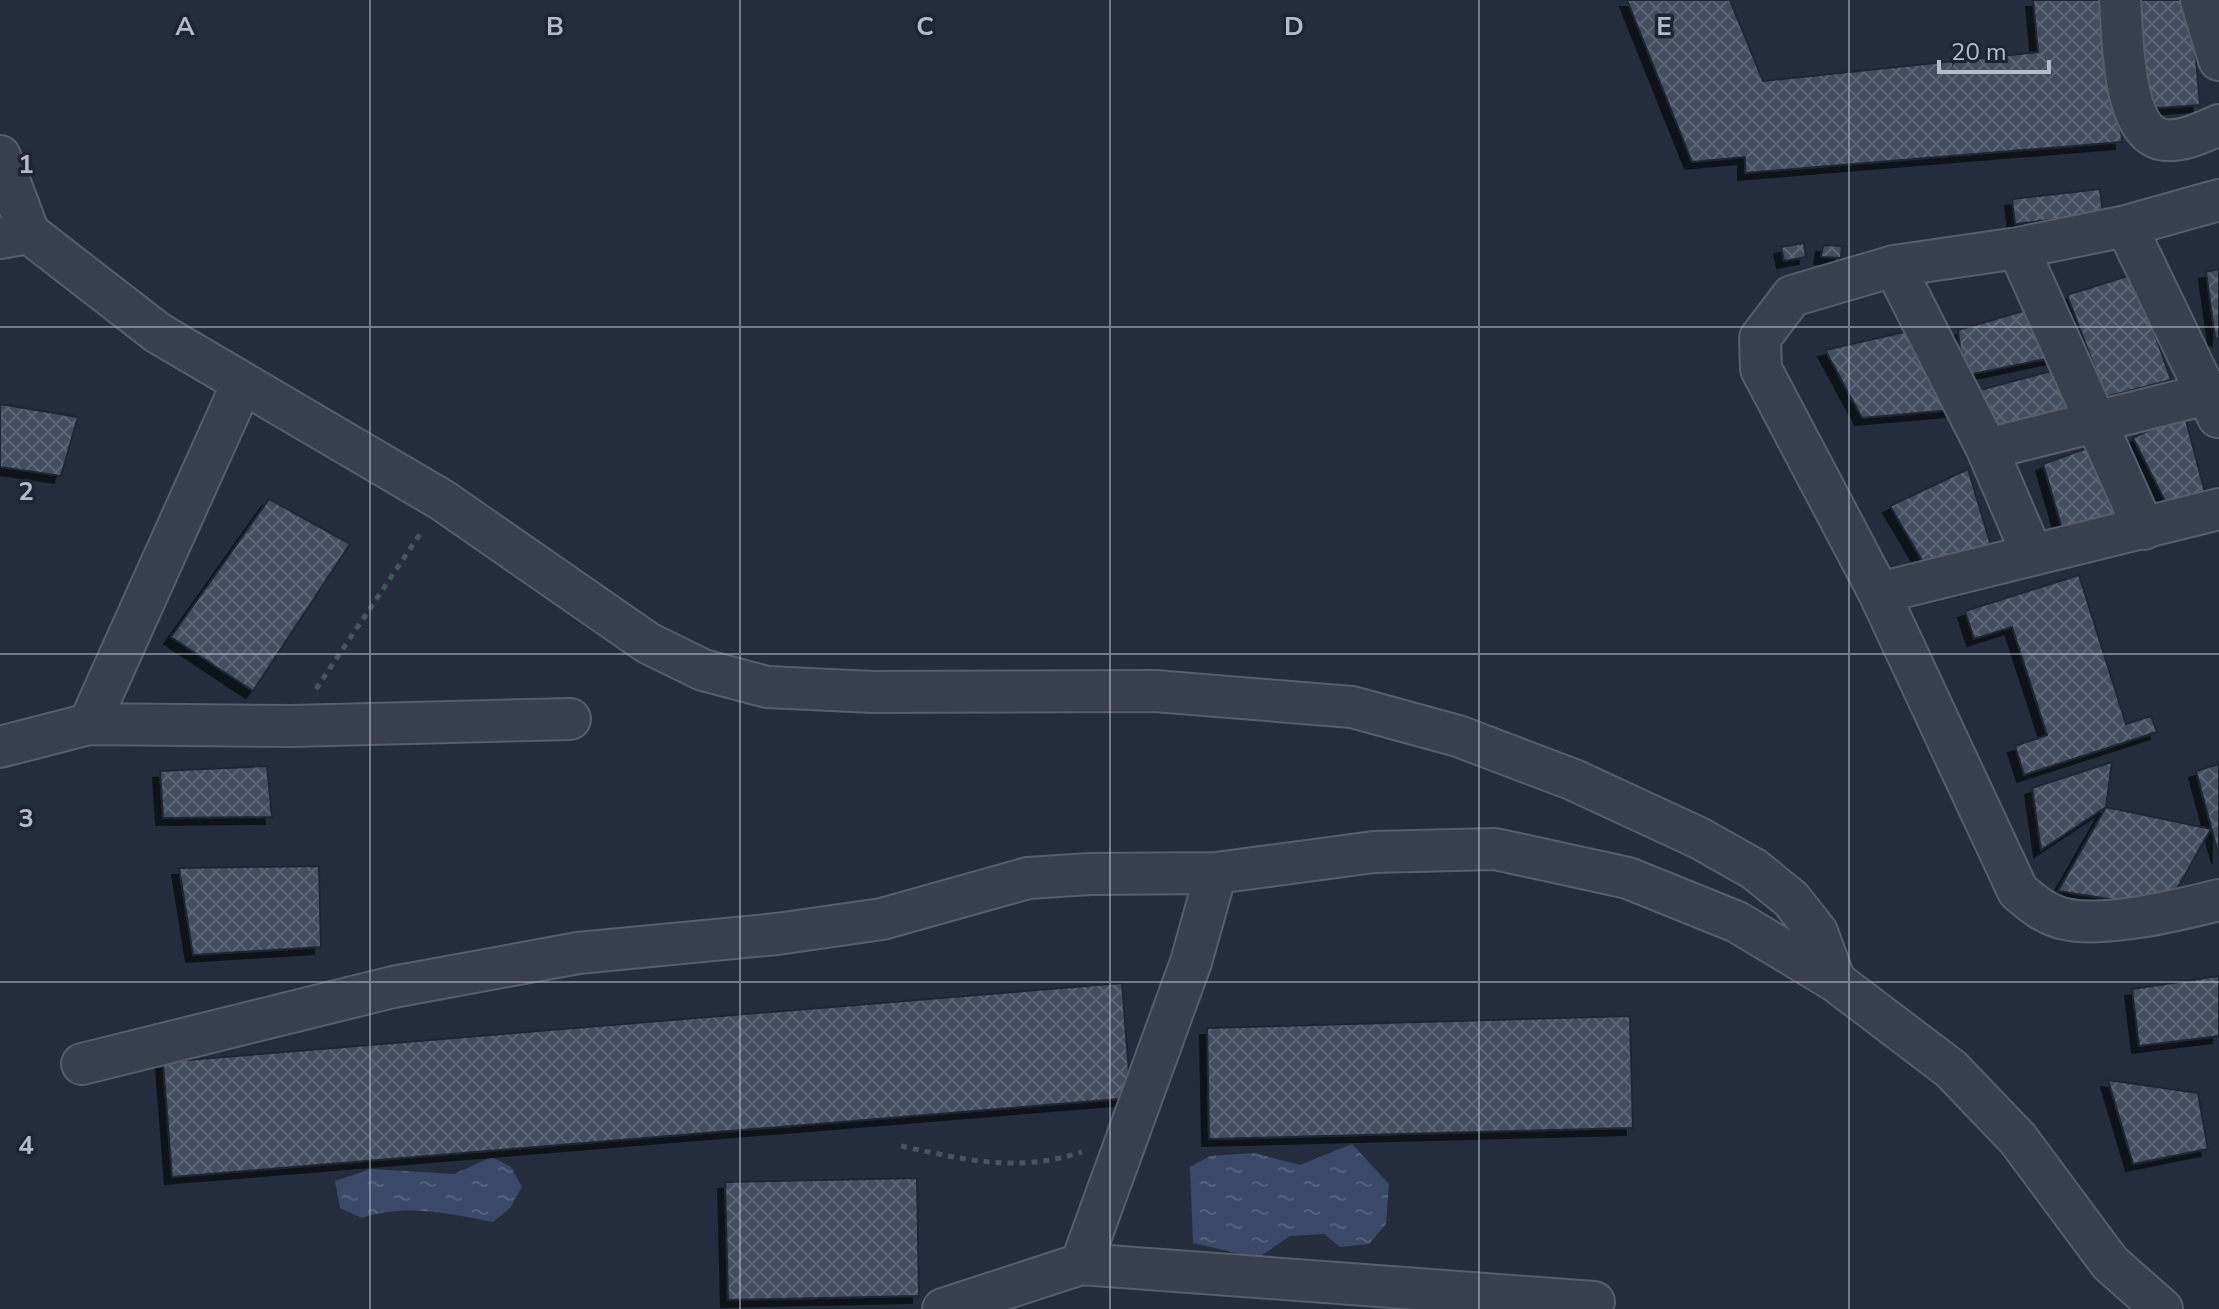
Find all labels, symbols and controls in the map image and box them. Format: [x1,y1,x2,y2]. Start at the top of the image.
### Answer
text: A [175,9,195,44]
text: B [546,9,564,44]
text: C [916,9,934,44]
text: D [1284,9,1304,44]
text: E [1656,9,1672,44]
scale bar [1939,24,2049,74]
text: 20 m [1951,36,2007,68]
text: 1 [18,147,34,182]
text: 2 [18,474,34,509]
text: 3 [18,801,34,836]
text: 4 [18,1128,34,1163]

